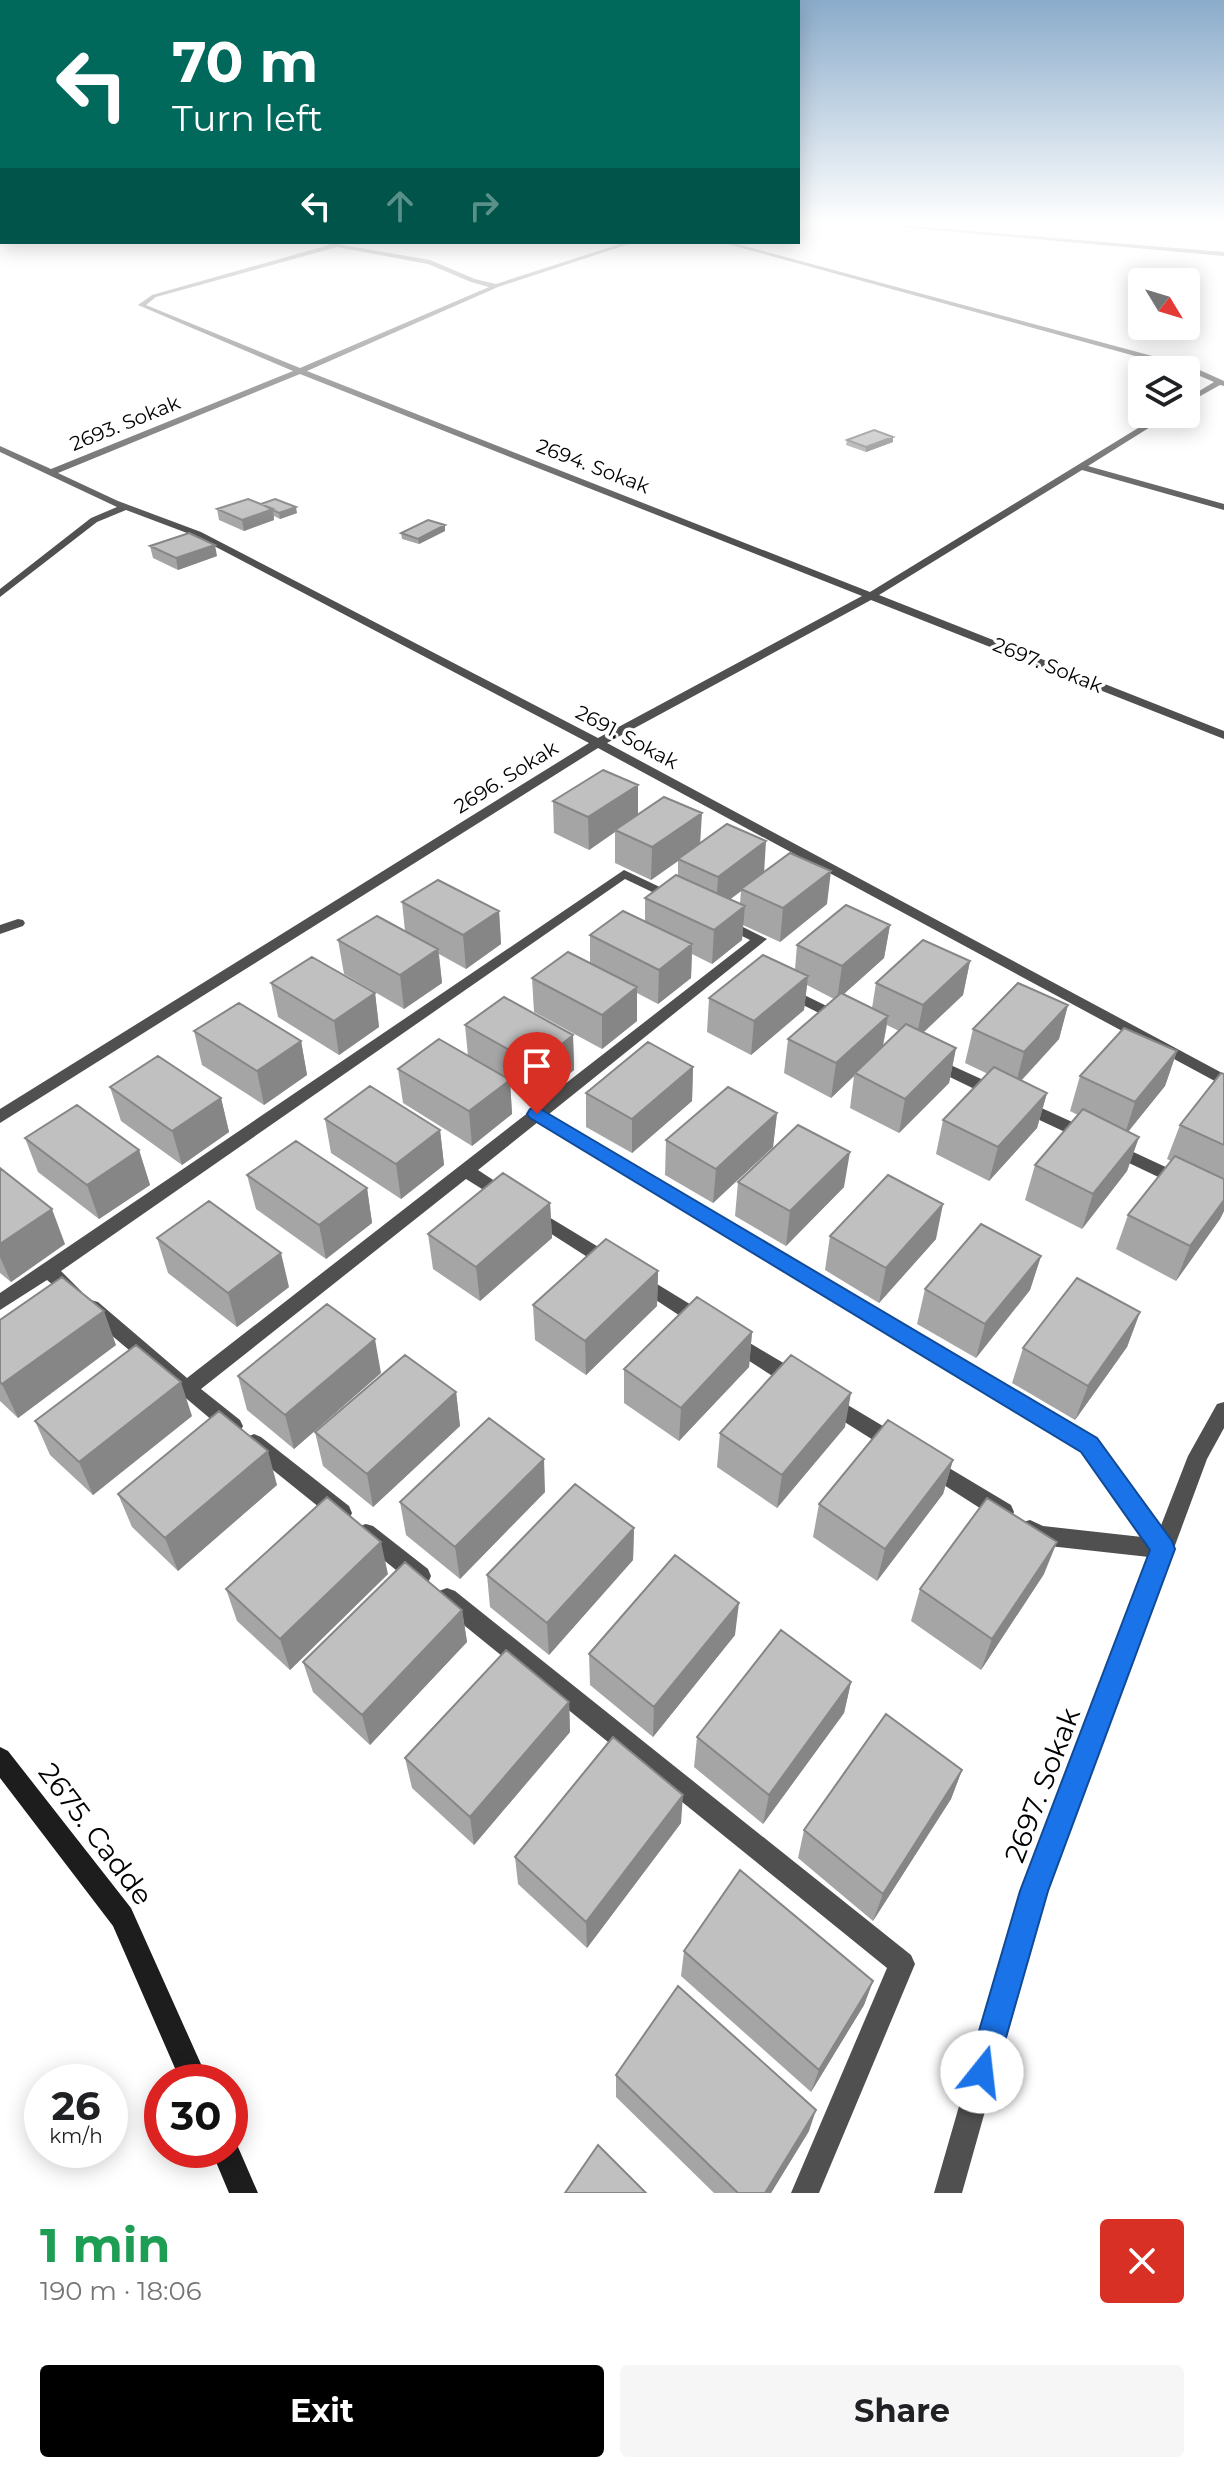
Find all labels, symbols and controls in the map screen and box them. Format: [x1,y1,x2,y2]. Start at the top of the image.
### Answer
text: 70 m [172,28,318,96]
icon: left [40,32,144,136]
text: Turn left [172,96,323,140]
icon: left [294,184,338,228]
icon: ahead [378,184,422,228]
icon: right [462,184,506,228]
north arrow [1128,268,1200,340]
map controls [1128,268,1200,428]
button: layers [1128,356,1200,428]
street label: 2693. Sokak [66,390,184,456]
street label: 2694. Sokak [533,433,653,499]
street label: 2697. Sokak [990,632,1106,698]
street label: 2691. Sokak [572,700,682,774]
street label: 2696. Sokak [450,736,562,818]
pin [503,1032,571,1114]
icon: arrive [515,1044,559,1088]
street label: 2697. Sokak [997,1703,1087,1867]
street label: 2675. Cadde [32,1756,160,1912]
position arrow [940,2030,1024,2114]
speed limit sign: 30 [144,2064,248,2168]
text: 26 [51,2081,101,2130]
text: km/h [49,2124,103,2148]
text: 1 min [40,2216,170,2274]
button: close [1100,2219,1184,2303]
text: 190 m · 18:06 [40,2275,202,2307]
button: Exit [40,2365,604,2457]
button: Share [620,2365,1184,2457]

